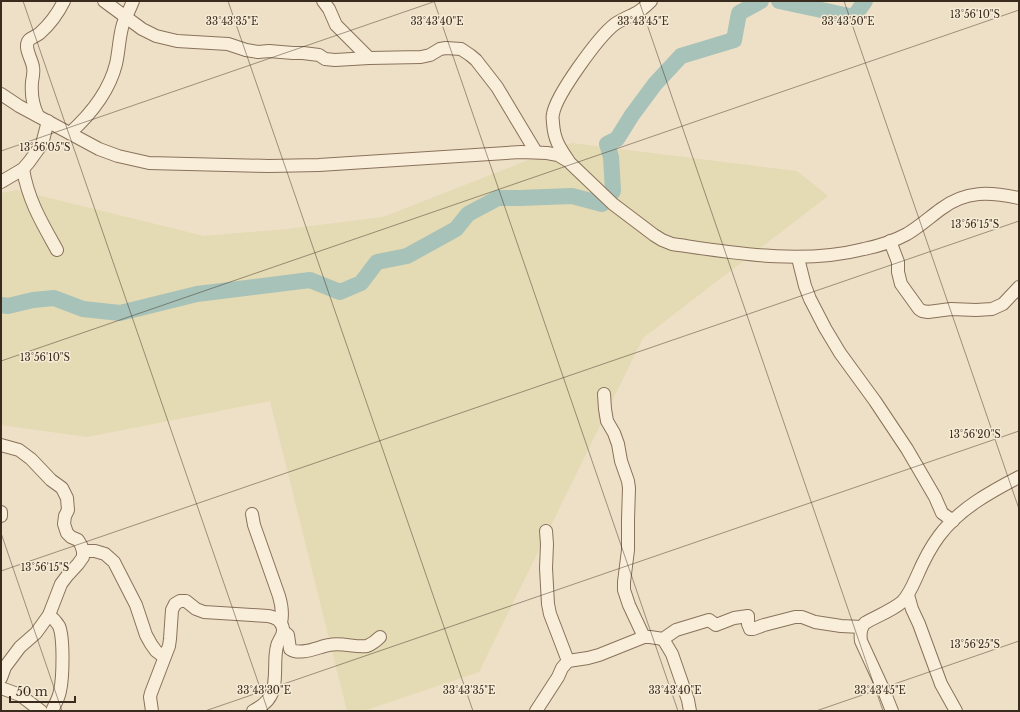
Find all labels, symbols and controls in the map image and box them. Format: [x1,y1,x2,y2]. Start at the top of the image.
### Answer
text: 13°56'10"S [950,8,1000,21]
text: 33°43'35"E [206,15,258,28]
text: 33°43'40"E [410,15,464,28]
text: 33°43'45"E [617,15,669,28]
text: 33°43'50"E [821,15,875,28]
text: 13°56'05"S [19,141,71,154]
text: 13°56'15"S [951,218,999,231]
text: 13°56'10"S [20,351,70,364]
text: 13°56'20"S [949,428,1001,441]
text: 13°56'15"S [21,561,69,574]
text: 13°56'25"S [950,638,1000,651]
scale bar [10,678,75,704]
text: 50 m [16,684,48,699]
text: 33°43'30"E [237,684,291,697]
text: 33°43'35"E [443,684,495,697]
text: 33°43'40"E [648,684,702,697]
text: 33°43'45"E [854,684,906,697]

